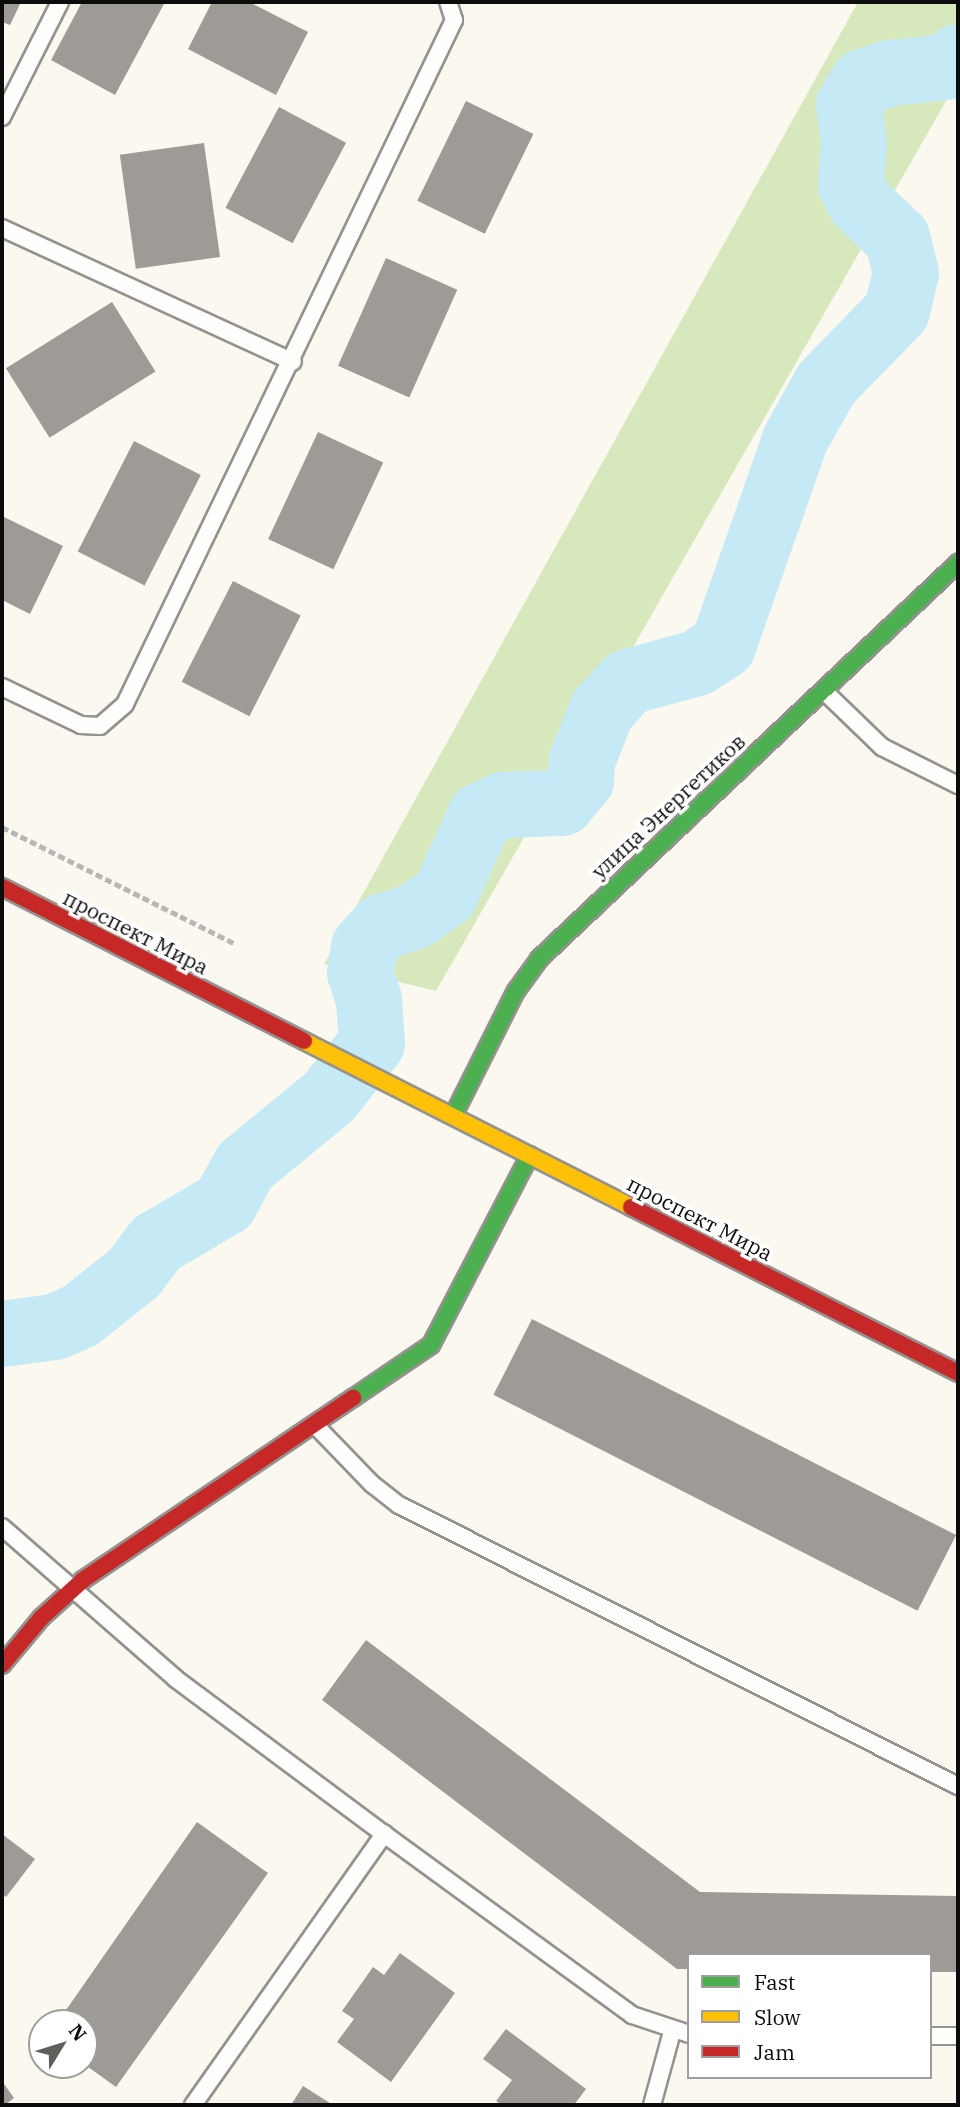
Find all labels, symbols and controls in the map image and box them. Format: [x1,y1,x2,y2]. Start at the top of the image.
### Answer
street label: улица Энергетиков [586,728,750,884]
street label: проспект Мира [59,884,213,980]
street label: проспект Мира [623,1170,777,1266]
legend [687,1953,932,2079]
text: Fast [754,1968,795,1996]
text: Slow [754,2003,801,2031]
north arrow [28,2009,98,2079]
text: N [64,2019,92,2046]
text: Jam [754,2038,795,2066]

